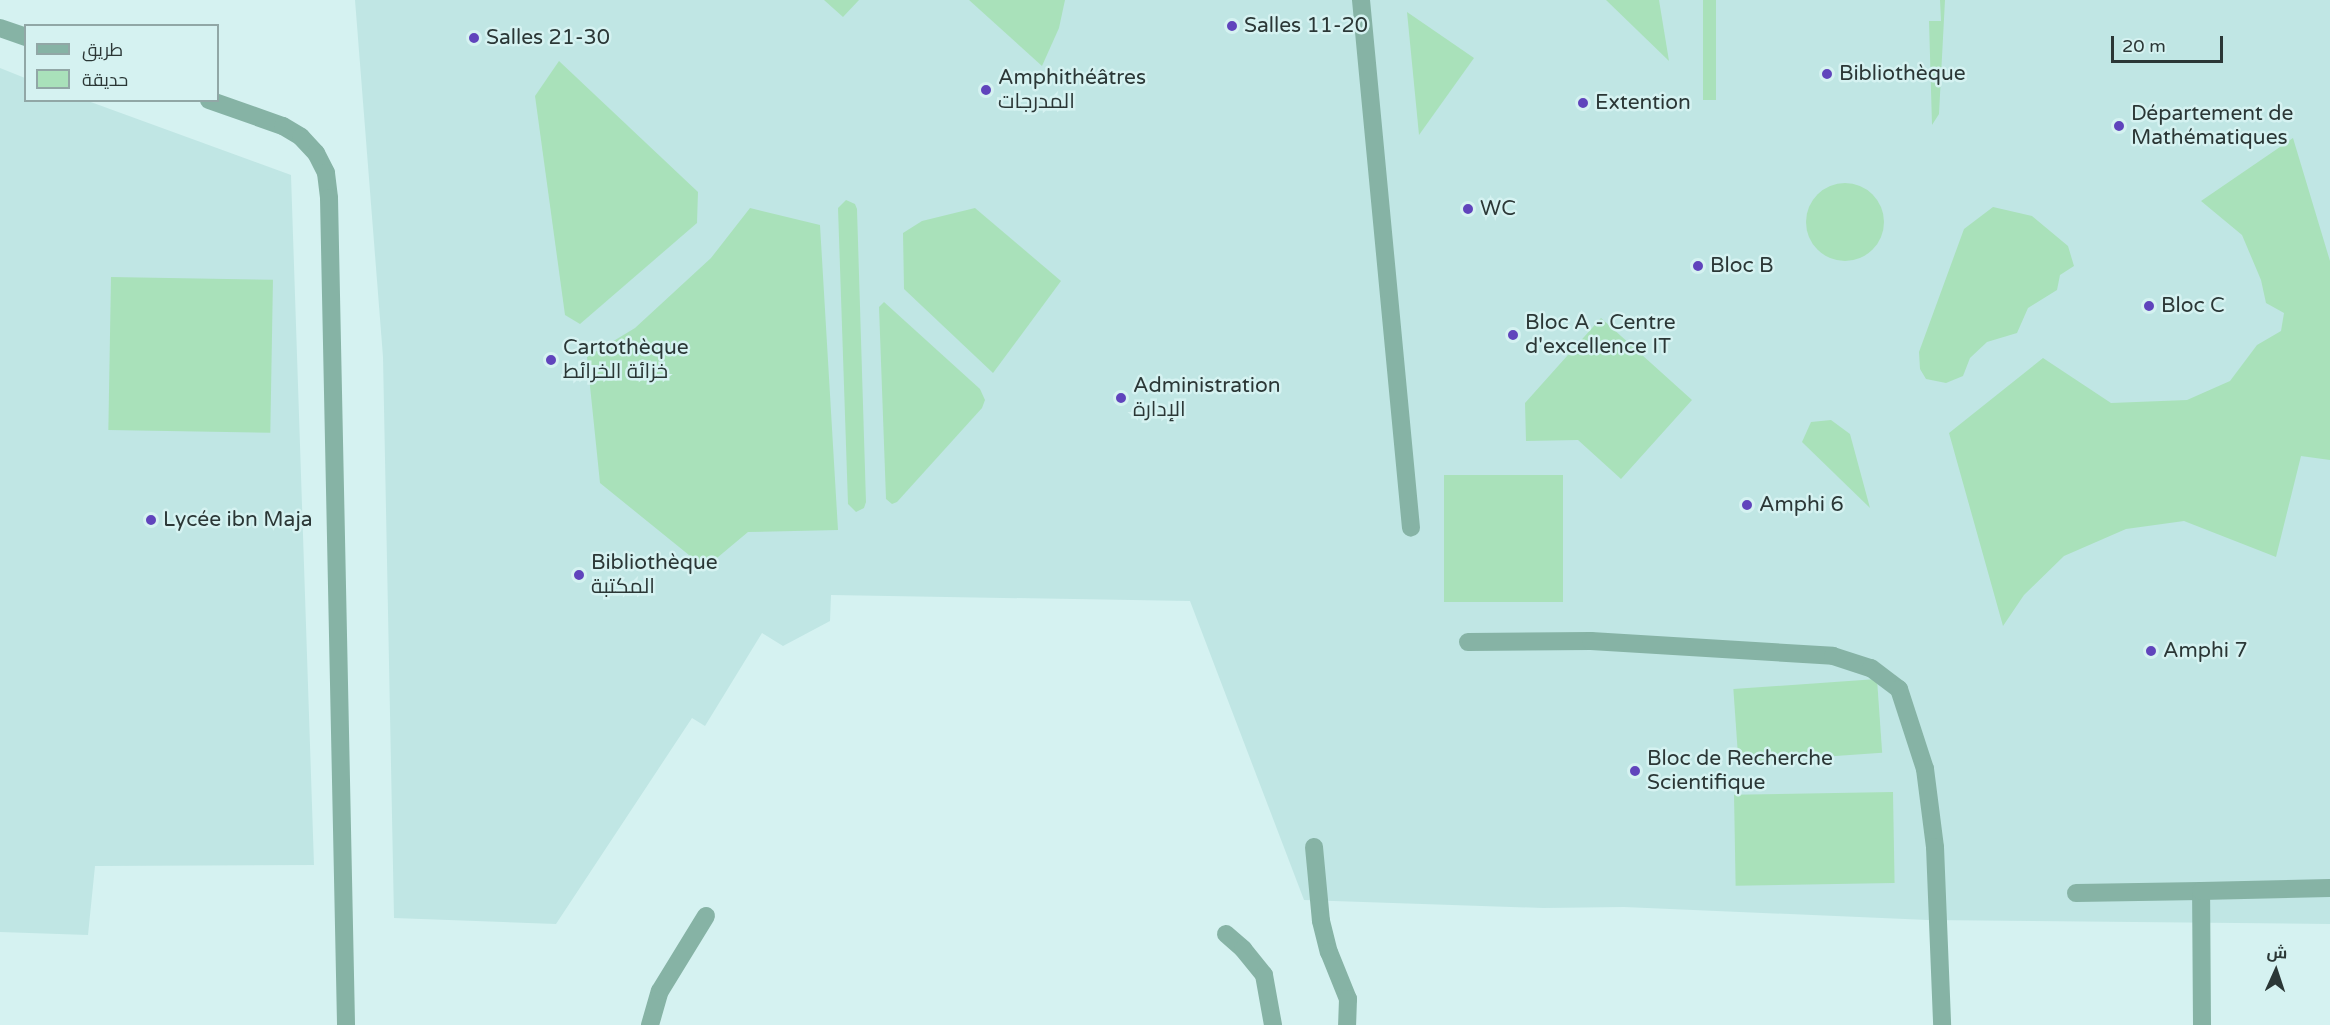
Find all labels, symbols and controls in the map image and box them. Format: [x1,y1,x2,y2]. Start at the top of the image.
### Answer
place label: Salles 11-20 [1244,13,1368,39]
marker: Salles 11-20 [1225,19,1239,33]
legend [24,24,219,102]
scale bar [2114,24,2226,62]
place label: Salles 21-30 [486,25,610,51]
marker: Salles 21-30 [467,31,481,45]
text: 20 m [2122,35,2166,57]
text: طريق [82,39,123,61]
place label: Bibliothèque [1839,61,1966,87]
place label: Amphithéâtres المدرجات [998,65,1146,115]
marker: Bibliothèque [1820,67,1834,81]
text: حديقة [82,69,128,91]
marker: Amphithéâtres المدرجات [979,83,993,97]
place label: Extention [1595,90,1691,116]
marker: Extention [1576,96,1590,110]
place label: Département de Mathématiques [2131,101,2293,151]
marker: Département de Mathématiques [2112,119,2126,133]
place label: WC [1480,196,1516,222]
marker: WC [1461,202,1475,216]
place label: Bloc B [1710,253,1774,279]
marker: Bloc B [1691,259,1705,273]
place label: Bloc C [2161,293,2225,319]
marker: Bloc C [2142,299,2156,313]
place label: Bloc A - Centre d'excellence IT [1525,310,1676,360]
marker: Bloc A - Centre d'excellence IT [1506,328,1520,342]
place label: Cartothèque خزائة الخرائط [563,335,689,385]
marker: Cartothèque خزائة الخرائط [544,353,558,367]
place label: Administration الإدارة [1133,373,1281,423]
marker: Administration الإدارة [1114,391,1128,405]
place label: Amphi 6 [1759,492,1844,518]
marker: Amphi 6 [1740,498,1754,512]
place label: Lycée ibn Maja [163,507,313,533]
marker: Lycée ibn Maja [144,513,158,527]
place label: Bibliothèque المكتبة [591,550,718,600]
marker: Bibliothèque المكتبة [572,568,586,582]
place label: Amphi 7 [2163,638,2248,664]
marker: Amphi 7 [2144,644,2158,658]
place label: Bloc de Recherche Scientifique [1647,746,1833,796]
marker: Bloc de Recherche Scientifique [1628,764,1642,778]
north arrow [2246,941,2306,1001]
text: ش [2266,943,2288,964]

